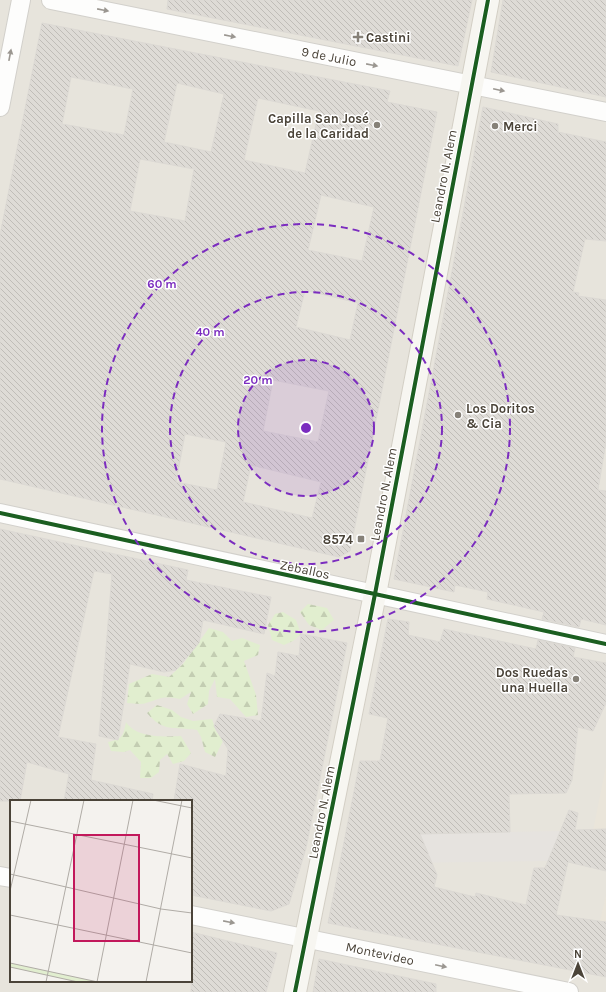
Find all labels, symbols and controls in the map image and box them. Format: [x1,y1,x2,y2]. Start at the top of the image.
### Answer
one-way arrow [97,8,109,14]
place label: Castini [366,30,410,45]
marker: Castini [353,32,363,42]
one-way arrow [224,34,237,40]
street label: 9 de Julio [300,44,358,69]
one-way arrow [8,49,14,61]
one-way arrow [365,62,378,68]
one-way arrow [493,88,505,94]
place label: Capilla San José de la Caridad [268,111,369,141]
place label: Merci [503,119,538,134]
marker: Capilla San José de la Caridad [372,120,382,130]
marker: Merci [490,121,500,131]
street label: Leandro N. Alem [427,128,460,224]
text: 60 m [147,277,177,291]
text: 40 m [195,325,225,339]
text: 20 m [243,373,273,387]
place label: Los Doritos & Cia [466,401,535,431]
marker: Los Doritos & Cia [453,410,463,420]
centre of rings [299,421,313,435]
street label: Leandro N. Alem [367,446,400,542]
place label: 8574 [323,532,353,547]
marker: 8574 [356,534,366,544]
street label: Zeballos [279,557,331,582]
place label: Dos Ruedas una Huella [496,665,568,695]
marker: Dos Ruedas una Huella [571,674,581,684]
street label: Leandro N. Alem [305,764,338,860]
inset map [10,800,192,982]
one-way arrow [223,920,235,926]
street label: Montevideo [344,939,415,968]
north arrow [558,944,598,984]
text: N [574,948,582,961]
one-way arrow [435,963,447,969]

